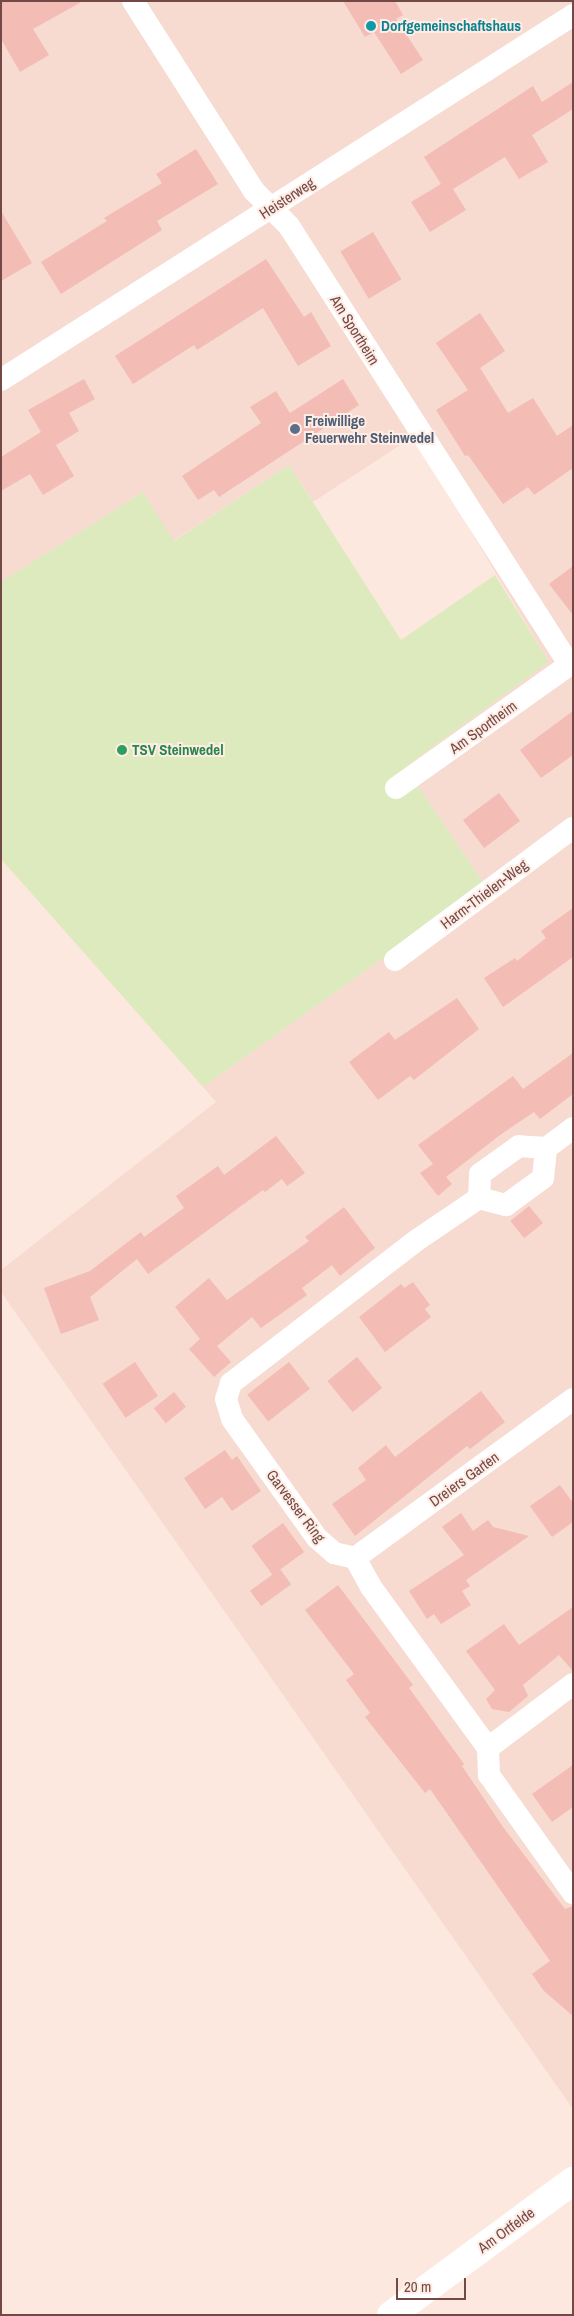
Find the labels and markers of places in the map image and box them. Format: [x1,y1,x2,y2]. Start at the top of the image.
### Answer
place label: Dorfgemeinschaftshaus [381,17,521,35]
marker: Dorfgemeinschaftshaus [365,20,377,32]
place label: Freiwillige Feuerwehr Steinwedel [305,411,434,446]
marker: Freiwillige Feuerwehr Steinwedel [289,423,301,435]
place label: TSV Steinwedel [132,741,224,759]
marker: TSV Steinwedel [116,744,128,756]

